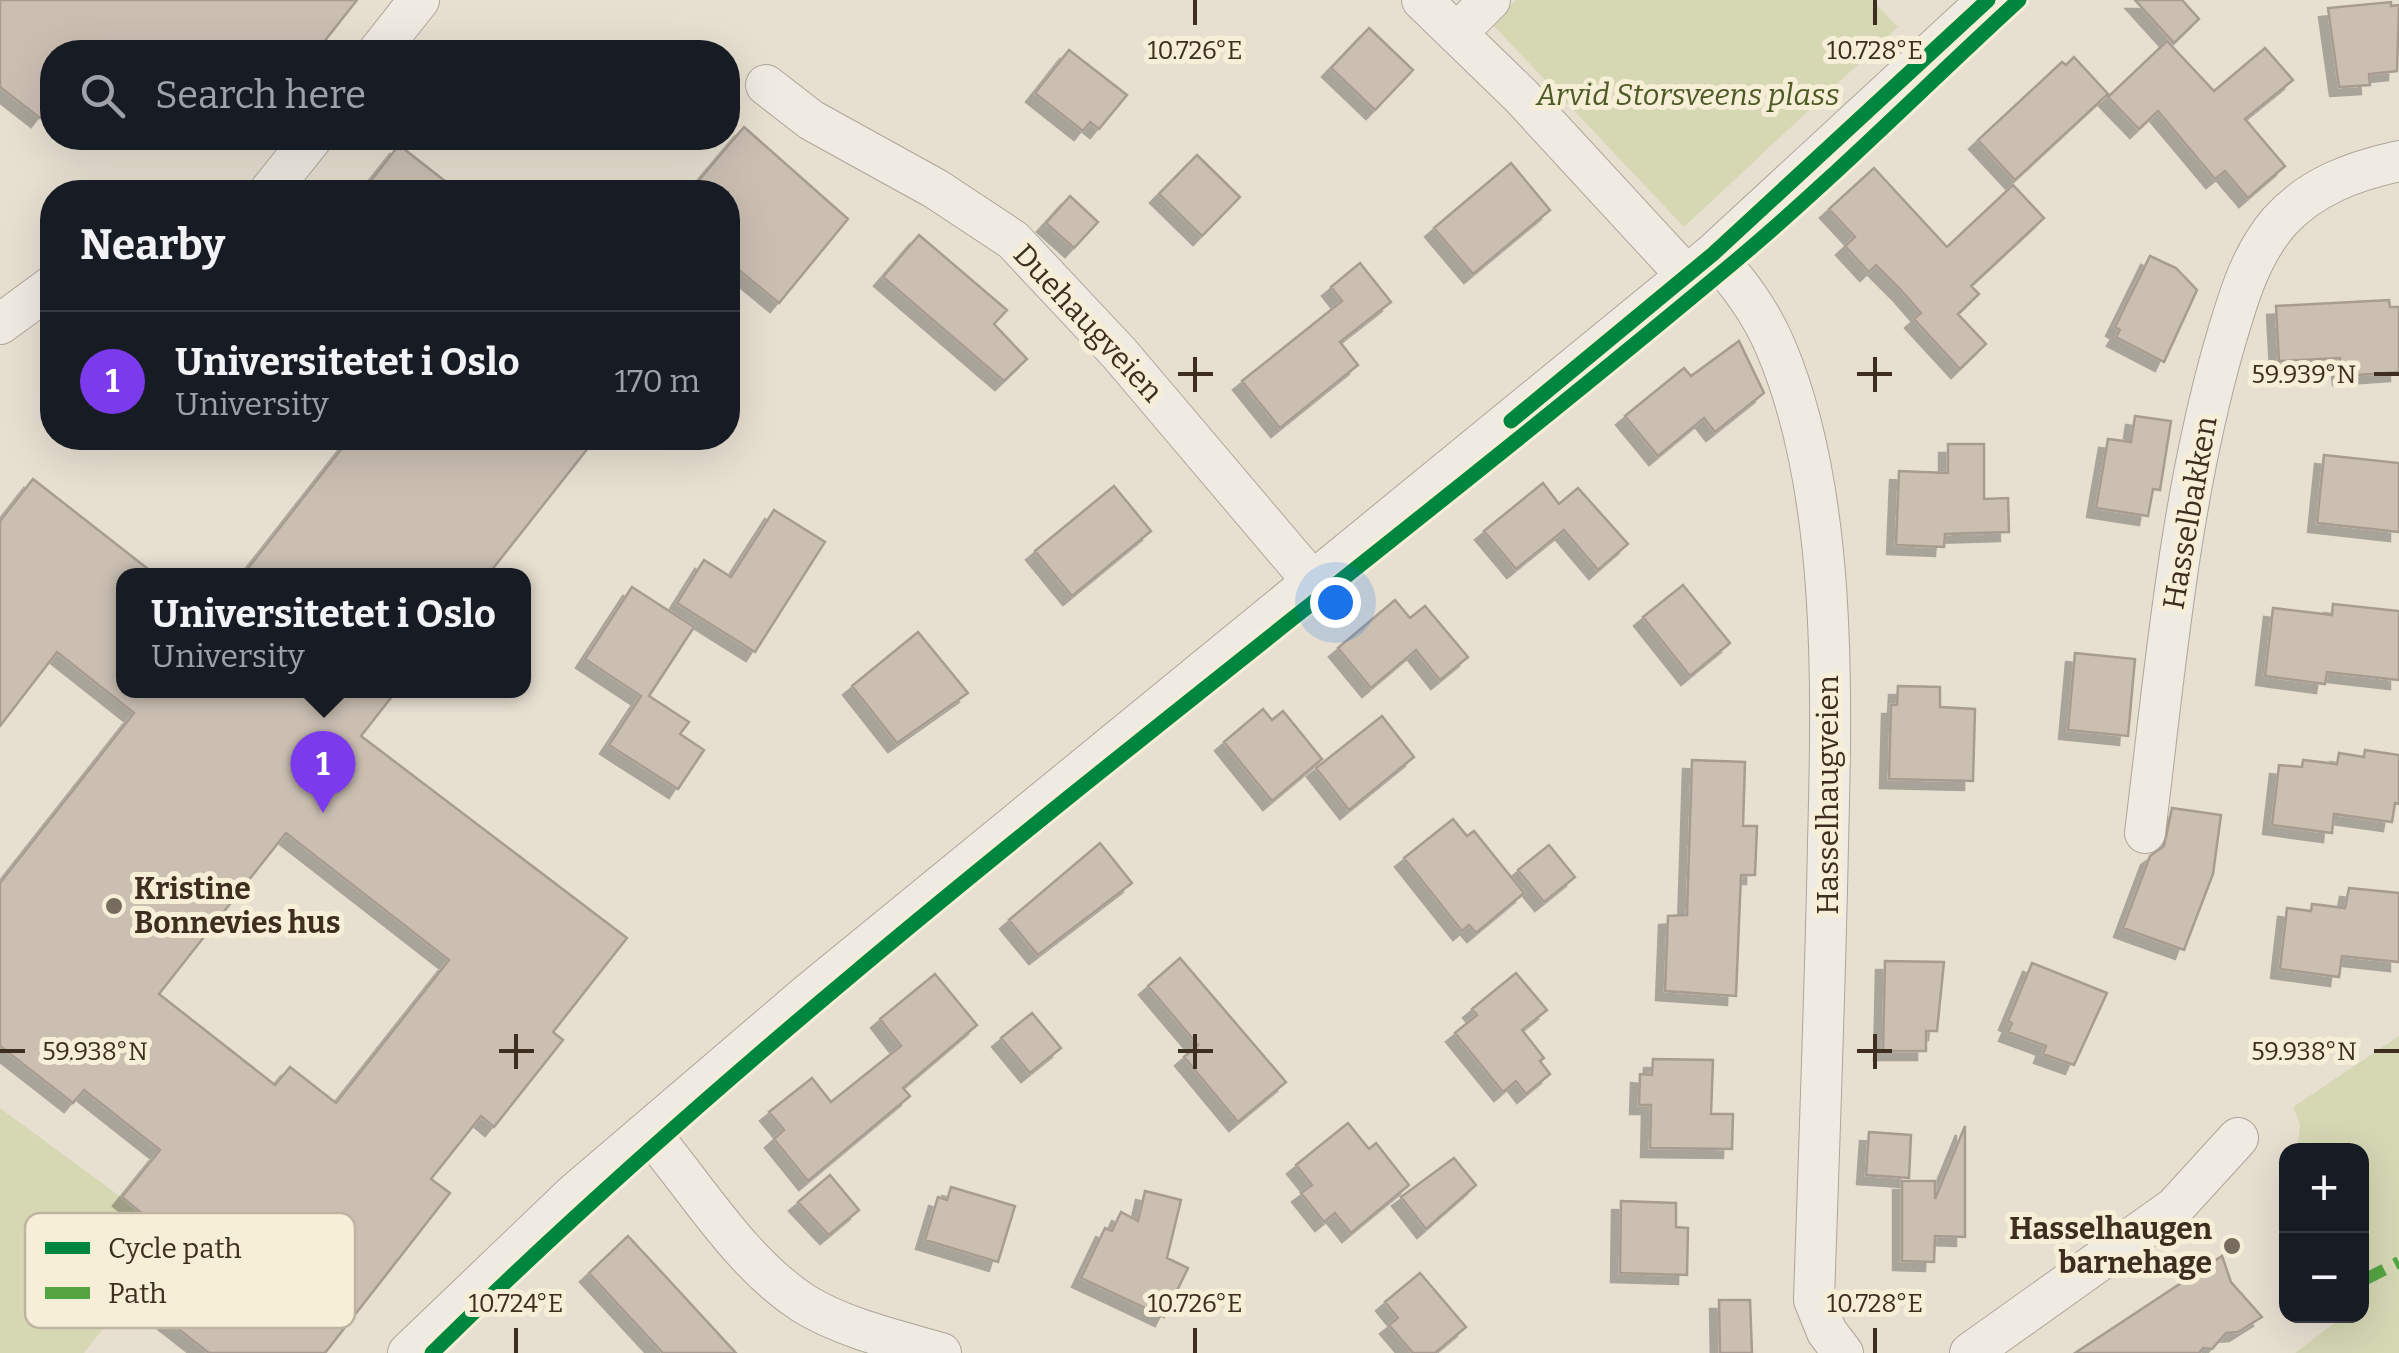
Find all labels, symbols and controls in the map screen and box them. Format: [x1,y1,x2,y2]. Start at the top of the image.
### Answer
text: 10.726°E [1147,36,1243,66]
text: 10.728°E [1827,36,1923,66]
search box [40,40,740,150]
icon: search [75,68,130,123]
text: Search here [155,72,366,118]
park label: Arvid Storsveens plass [1534,77,1840,113]
text: Nearby [80,220,225,270]
street label: Duehaugveien [1006,237,1170,409]
text: Universitetet i Oslo [175,339,520,385]
text: 59.939°N [2252,360,2356,390]
text: 1 [106,362,119,400]
text: 170 m [614,362,700,400]
text: University [175,385,329,423]
street label: Hasselbakken [2155,414,2225,612]
popup [116,568,531,698]
your location [1310,577,1361,628]
text: Universitetet i Oslo [151,591,496,637]
text: University [151,637,305,675]
street label: Hasselhaugveien [1810,675,1846,915]
pin: 1 [290,730,356,813]
place label: Kristine Bonnevies hus [134,871,340,941]
marker: Kristine Bonnevies hus [103,895,125,917]
text: 59.938°N [42,1037,148,1067]
text: 59.938°N [2251,1037,2357,1067]
map controls [2279,1143,2369,1323]
button: + [2279,1143,2369,1233]
place label: Hasselhaugen barnehage [2009,1211,2213,1281]
legend [25,1213,355,1328]
text: Cycle path [108,1232,242,1265]
button: − [2279,1233,2369,1323]
marker: Hasselhaugen barnehage [2221,1235,2243,1257]
text: Path [108,1277,167,1310]
text: 10.724°E [469,1289,563,1319]
text: 10.726°E [1147,1289,1243,1319]
text: 10.728°E [1827,1289,1923,1319]

